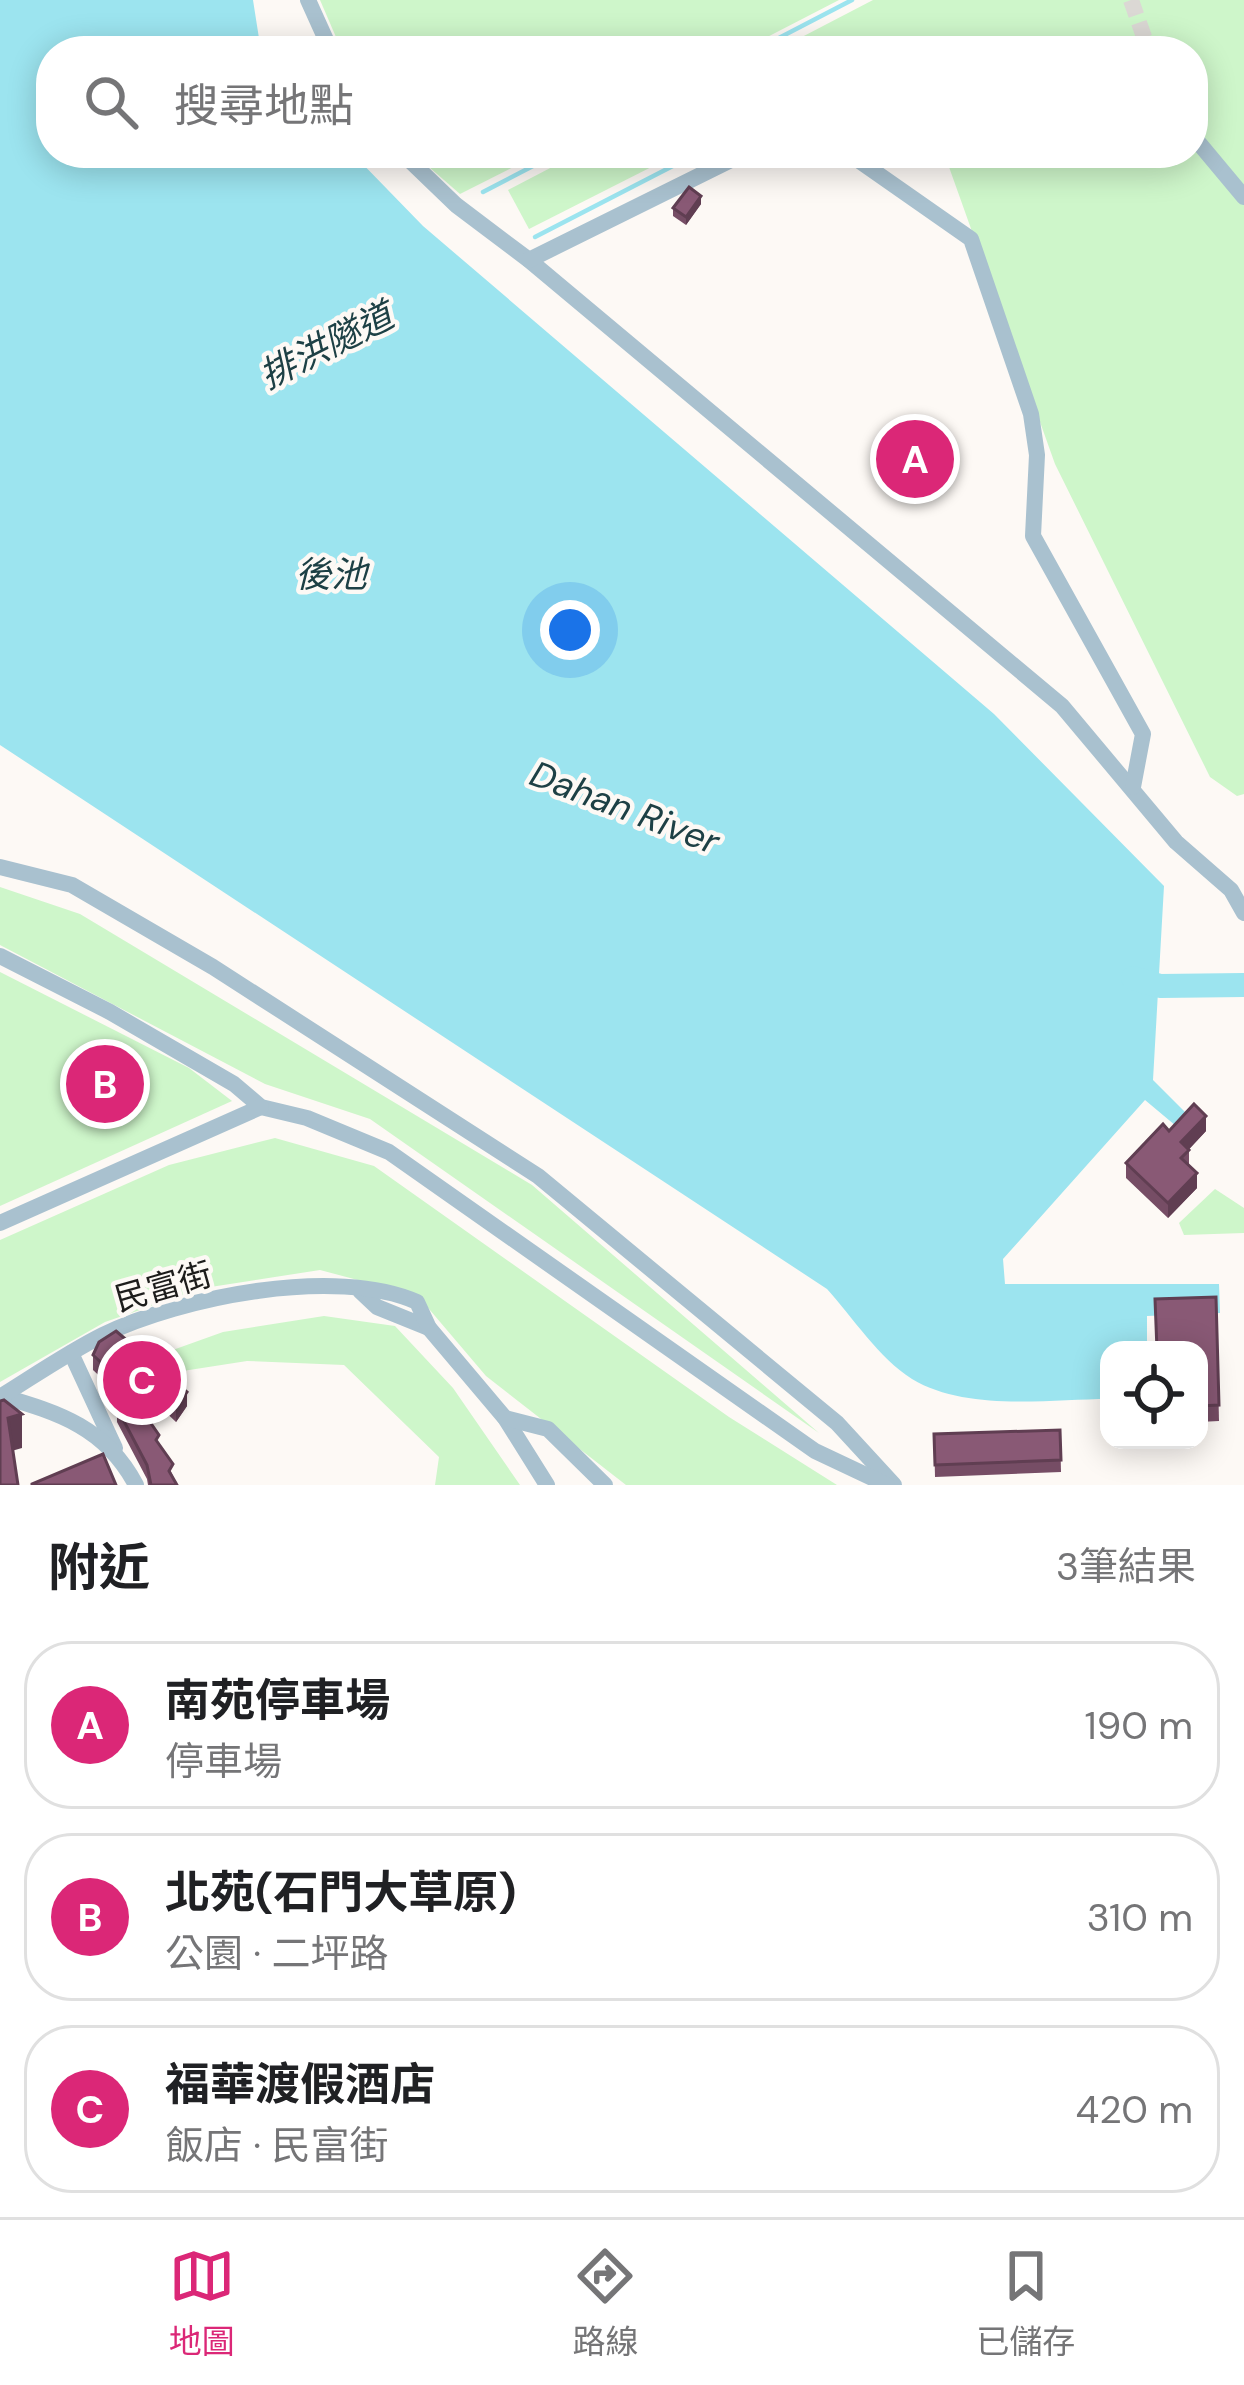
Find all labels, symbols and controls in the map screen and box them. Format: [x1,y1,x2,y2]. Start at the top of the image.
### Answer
search box [36,36,1208,168]
icon: search [78,69,144,135]
text: 搜尋地點 [174,76,354,135]
water label: 排洪隧道 [251,290,405,399]
pin: A [876,414,954,504]
water label: 後池 [295,551,371,598]
your location [540,600,600,660]
water label: Dahan River [523,750,728,866]
pin: B [66,1039,144,1129]
street label: 民富街 [110,1252,217,1321]
pin: C [103,1335,181,1425]
map controls [1100,1341,1208,1449]
button: locate [1100,1341,1208,1449]
text: 附近 [48,1534,150,1601]
text: 3筆結果 [1056,1541,1196,1592]
text: 南苑停車場 [165,1671,390,1730]
text: A [76,1700,104,1751]
text: 190 m [1085,1700,1193,1751]
text: 停車場 [165,1736,282,1787]
text: 北苑(石門大草原) [165,1863,516,1922]
text: B [78,1892,102,1943]
text: 310 m [1087,1892,1193,1943]
text: 公園 · 二坪路 [165,1928,388,1979]
text: 福華渡假酒店 [165,2055,435,2114]
text: C [76,2084,104,2135]
text: 420 m [1075,2084,1193,2135]
text: 飯店 · 民富街 [165,2120,388,2171]
tab: 地圖 [169,2243,235,2363]
tab: 路線 [572,2243,638,2363]
tab: 已儲存 [976,2243,1075,2363]

